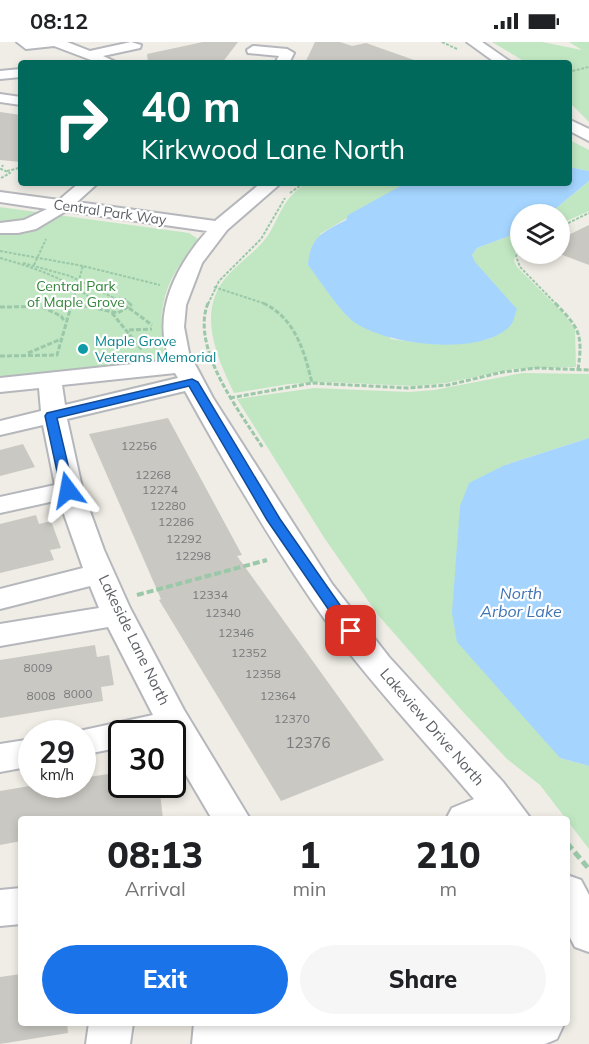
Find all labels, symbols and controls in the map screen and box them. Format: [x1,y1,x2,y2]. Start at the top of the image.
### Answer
text: 08:12 [30,7,88,35]
text: 40 m [141,80,241,133]
icon: right [42,84,120,162]
text: Kirkwood Lane North [141,132,405,166]
street label: Central Park Way [52,195,168,229]
map controls [510,204,570,264]
button: layers [510,204,570,264]
park label: Central Park of Maple Grove [27,277,125,311]
place label: Maple Grove Veterans Memorial [95,332,216,366]
marker: Maple Grove Veterans Memorial [76,342,90,356]
house number: 12256 [121,438,157,453]
position arrow [36,458,100,522]
house number: 12268 [135,467,171,482]
house number: 12274 [142,482,178,497]
house number: 12280 [150,498,186,513]
house number: 12286 [158,514,194,529]
house number: 12292 [166,531,202,546]
house number: 12298 [175,548,211,563]
street label: Lakeside Lane North [95,572,174,708]
water label: North Arbor Lake [479,583,562,621]
house number: 12334 [192,587,228,602]
house number: 12340 [205,605,241,620]
pin [325,605,376,656]
icon: arrive [334,614,367,647]
house number: 12346 [218,625,254,640]
house number: 12352 [231,645,267,660]
house number: 8009 [24,660,52,675]
street label: Lakeview Drive North [376,664,488,789]
house number: 12358 [245,666,281,681]
house number: 8000 [64,686,92,701]
house number: 8008 [27,688,55,703]
house number: 12364 [260,688,296,703]
house number: 12370 [274,711,310,726]
speed limit sign: 30 [108,720,186,798]
text: 29 [39,733,75,771]
house number: 12376 [285,733,331,752]
text: km/h [40,765,74,784]
text: 08:13 [107,832,203,877]
text: 1 [299,832,320,877]
text: 210 [416,832,481,877]
text: Arrival [125,876,186,901]
text: min [292,876,327,901]
text: m [439,876,457,901]
button: Exit [42,945,288,1014]
button: Share [300,945,546,1014]

